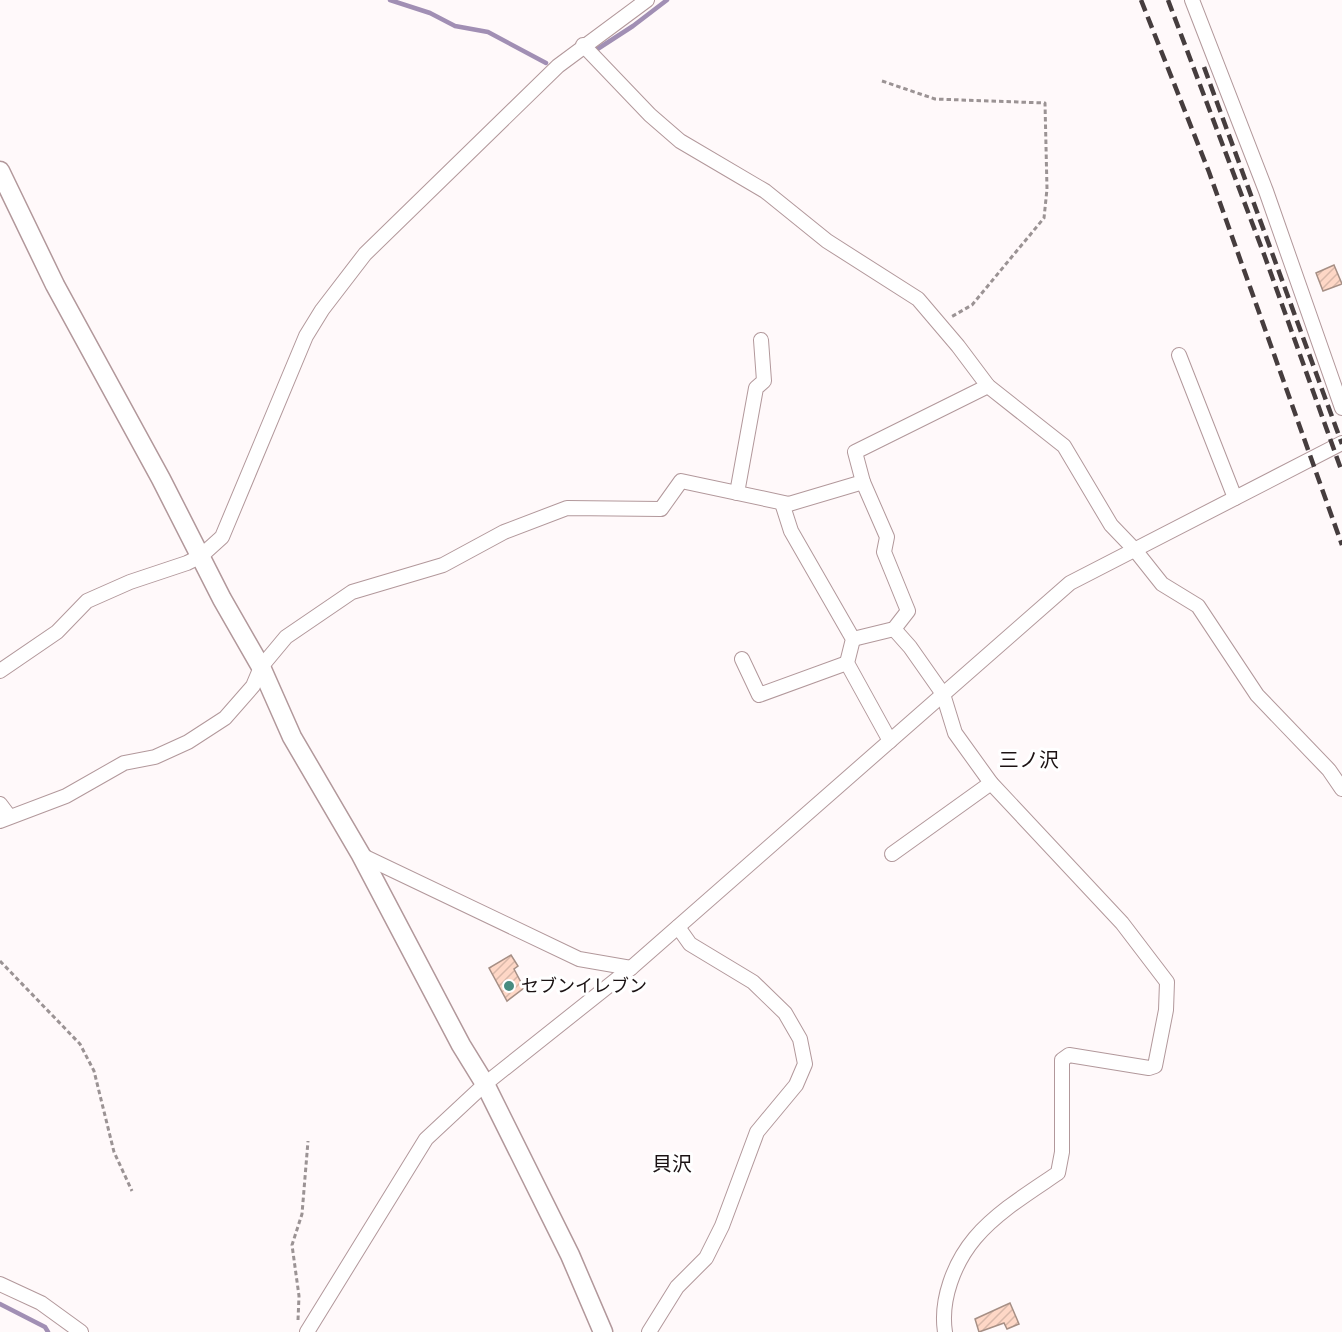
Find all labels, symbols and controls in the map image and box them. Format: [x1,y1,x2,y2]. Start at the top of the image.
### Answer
district label: 三ノ沢 [999,748,1059,772]
place label: セブンイレブン [521,975,647,997]
marker: セブンイレブン [502,979,516,993]
district label: 貝沢 [652,1152,692,1176]

